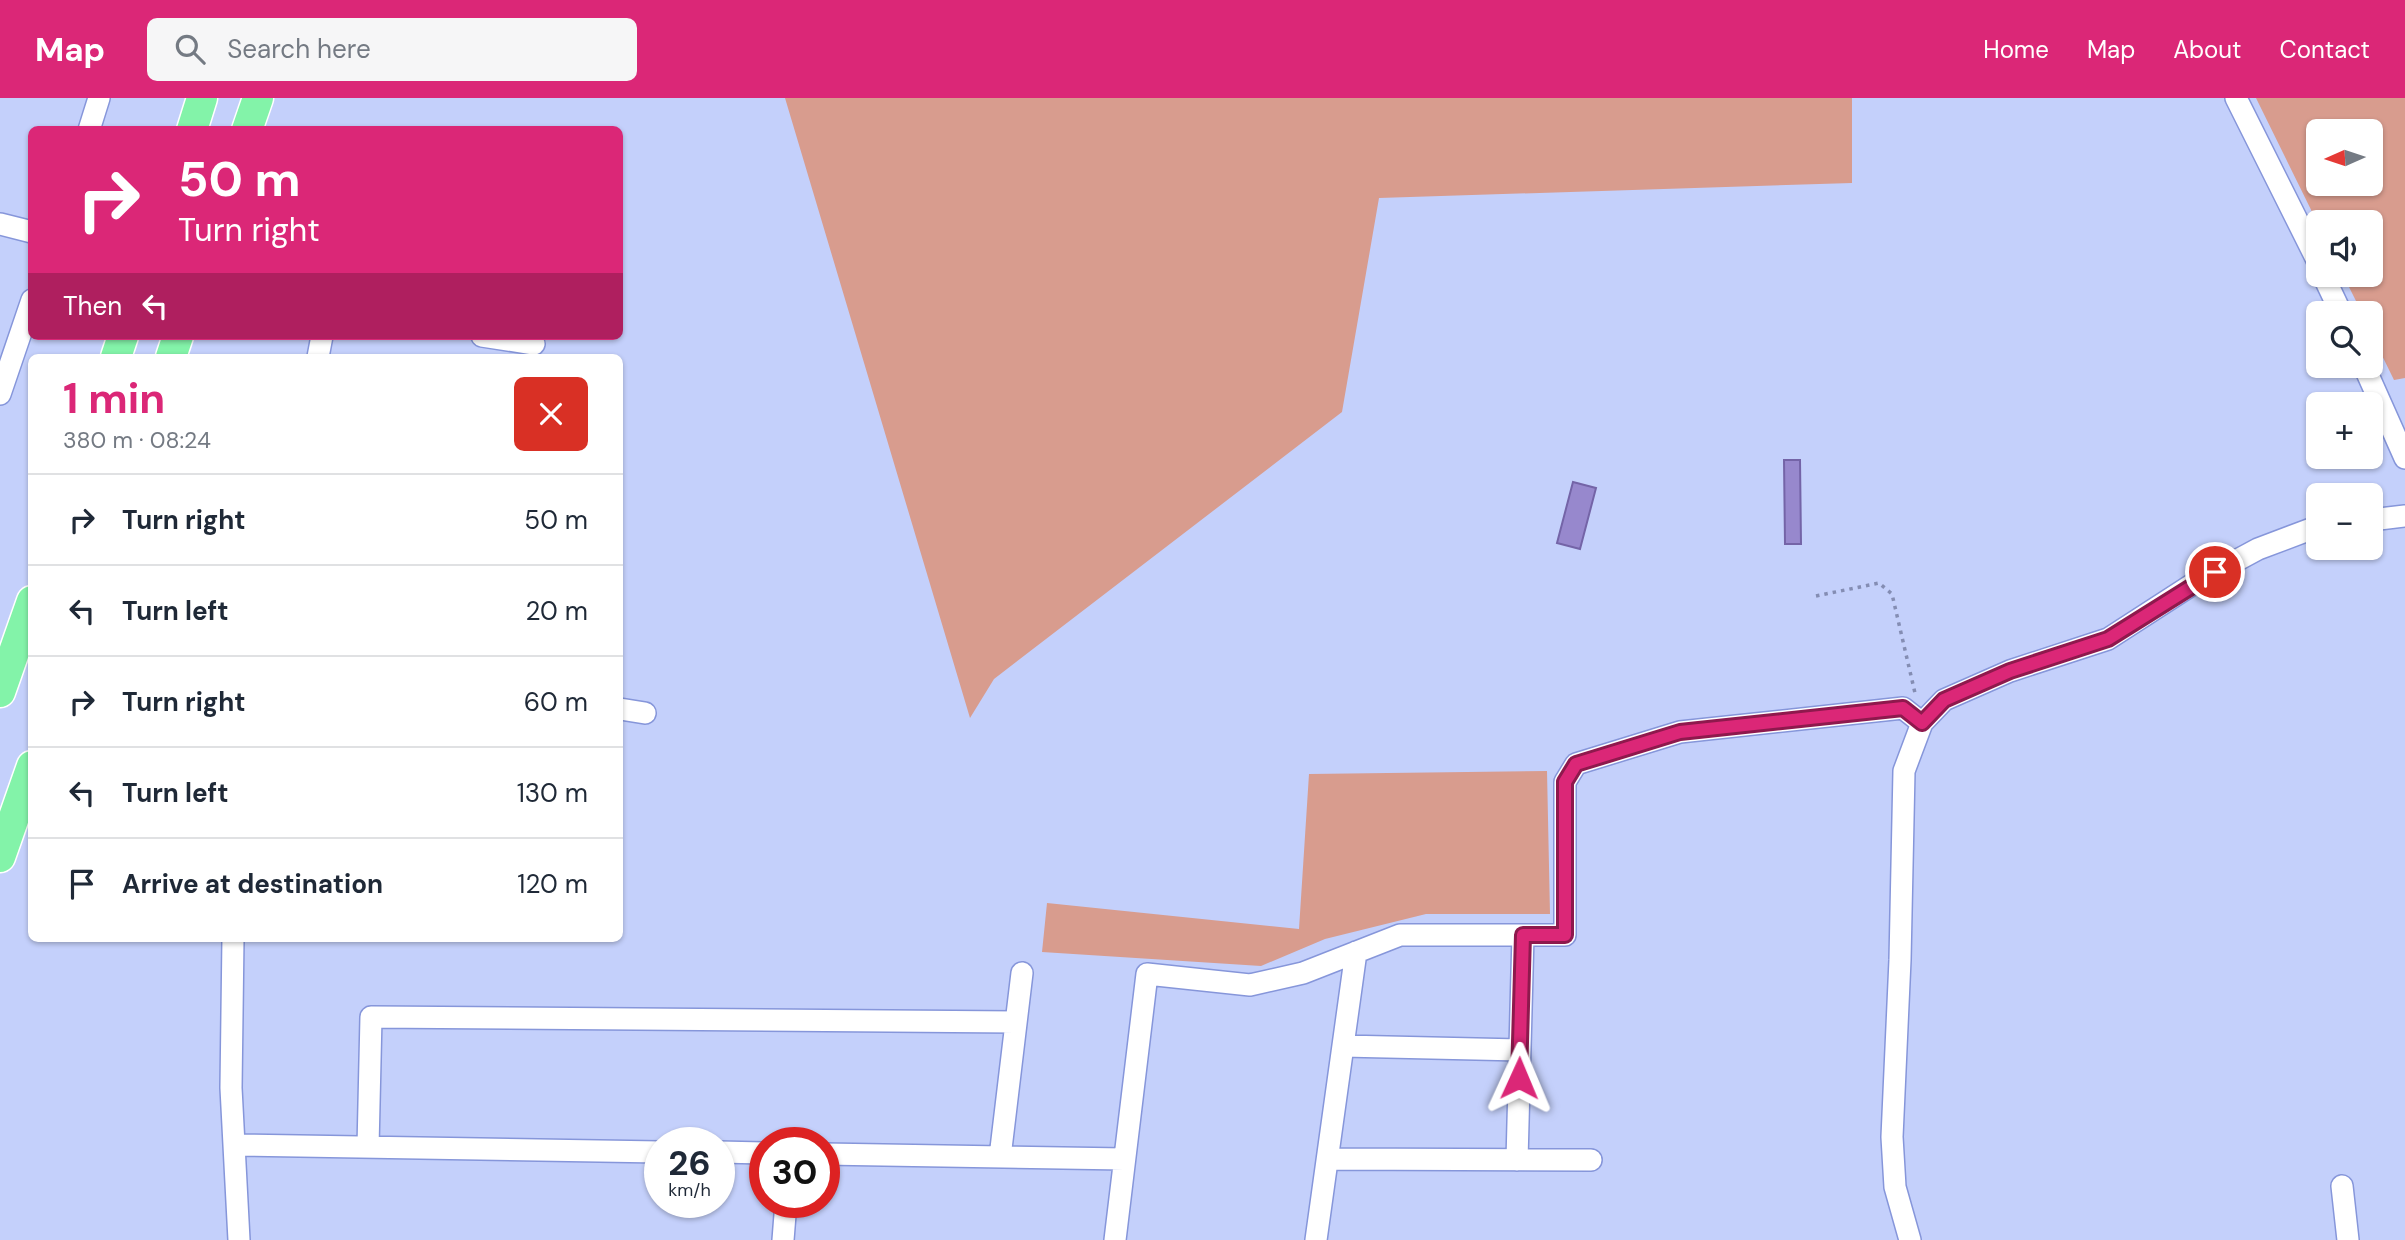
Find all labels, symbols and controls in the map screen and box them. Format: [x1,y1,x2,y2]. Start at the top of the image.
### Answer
search box [147,18,637,81]
text: Map [35,28,105,71]
icon: search [171,30,209,68]
text: Search here [227,32,371,66]
text: Home [1983,34,2049,65]
text: Map [2087,34,2135,65]
text: About [2173,34,2242,65]
text: Contact [2280,34,2370,65]
north arrow [2306,119,2384,196]
map controls [2306,119,2383,560]
text: 50 m [178,147,301,211]
icon: right [63,154,154,245]
text: Turn right [178,209,320,251]
button: sound [2306,210,2383,287]
icon: left [136,287,174,325]
text: Then [63,289,122,323]
button: search [2306,301,2383,378]
text: 1 min [63,371,165,426]
button: close [514,377,588,451]
button: + [2306,392,2383,469]
text: 380 m · 08:24 [63,425,211,455]
button: − [2306,483,2383,560]
icon: right [63,501,101,539]
text: Turn right [122,503,246,537]
text: 50 m [524,503,588,537]
pin [2185,542,2245,602]
icon: arrive [2196,553,2234,591]
icon: left [63,592,101,630]
text: Turn left [122,594,229,628]
text: 20 m [525,594,588,628]
icon: right [63,683,101,721]
text: Turn right [122,685,246,719]
text: 60 m [524,685,588,719]
icon: left [63,774,101,812]
text: Turn left [122,776,229,810]
text: 130 m [517,776,588,810]
icon: arrive [63,865,101,903]
text: Arrive at destination [122,867,383,901]
text: 120 m [517,867,588,901]
position arrow [1482,1041,1556,1115]
speed limit sign: 30 [749,1127,840,1218]
text: 26 [668,1140,711,1186]
text: km/h [668,1178,711,1202]

